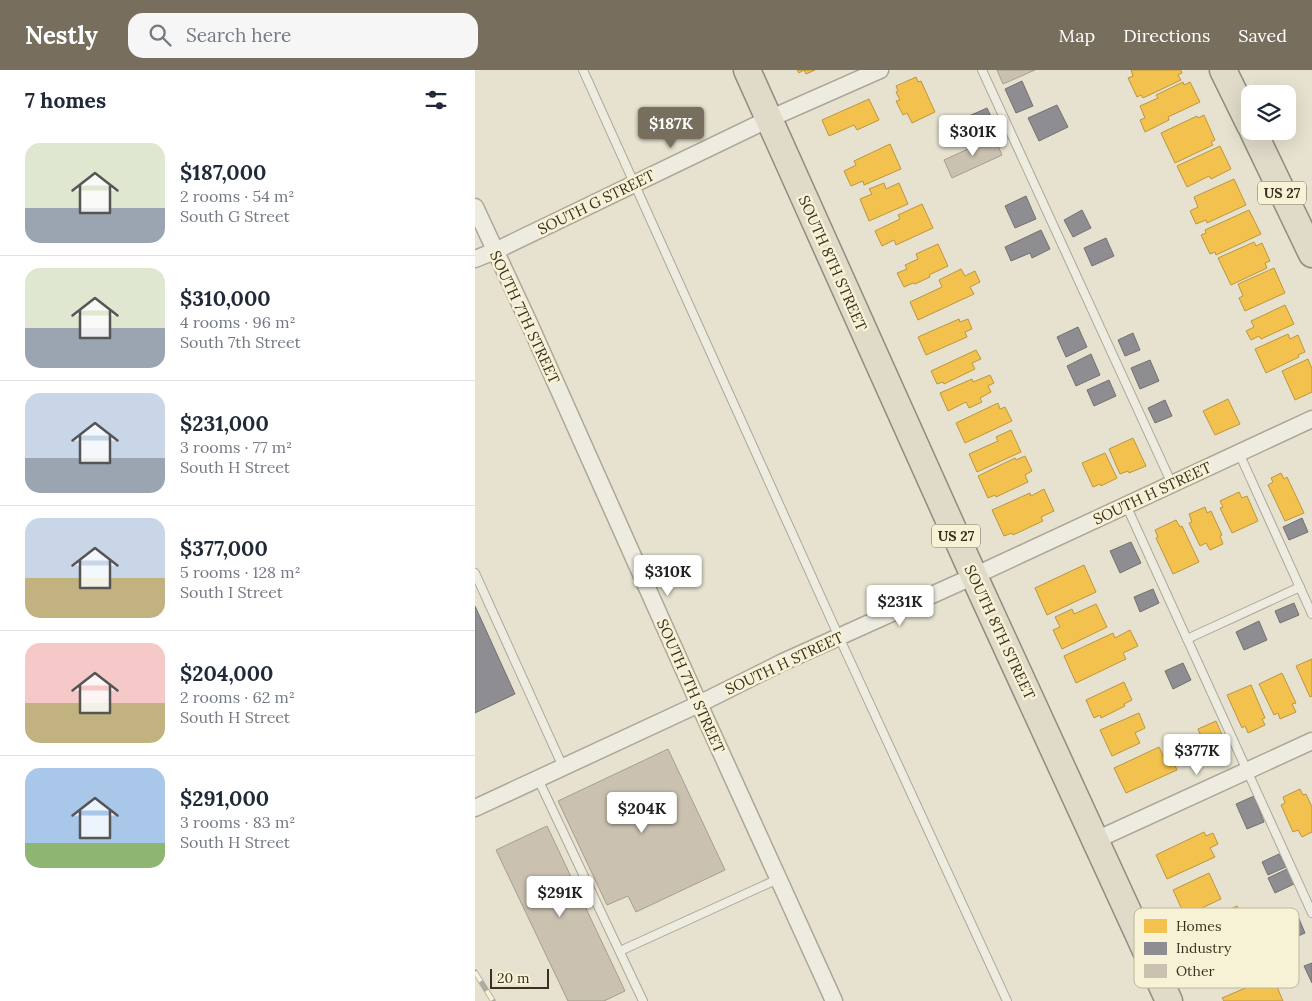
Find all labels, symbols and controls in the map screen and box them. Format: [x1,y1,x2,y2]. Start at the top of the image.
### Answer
search box [128,13,478,58]
text: Nestly [25,20,98,51]
icon: search [146,21,174,49]
text: Search here [186,23,291,47]
text: Map [1059,24,1095,47]
text: Directions [1123,24,1210,47]
text: Saved [1238,24,1287,47]
map controls [1241,85,1296,140]
button: layers [1241,85,1296,140]
icon: filters [422,86,450,114]
text: 7 homes [25,87,106,114]
pin: $187K [636,106,706,149]
text: $187K [649,113,693,133]
pin: $301K [938,114,1008,157]
text: $301K [950,121,996,141]
text: $187,000 [180,159,266,186]
icon: home [65,163,125,223]
street label: SOUTH G STREET [534,165,658,239]
road number: US 27 [1258,182,1306,204]
text: 2 rooms · 54 m² [180,186,295,206]
street label: SOUTH 8TH STREET [795,192,872,334]
text: South G Street [180,206,290,226]
street label: SOUTH 7TH STREET [486,247,564,387]
text: $310,000 [180,285,271,312]
icon: home [65,288,125,348]
text: 4 rooms · 96 m² [180,312,296,332]
text: South 7th Street [180,332,301,352]
text: $231,000 [180,410,269,437]
icon: home [65,413,125,473]
text: 3 rooms · 77 m² [180,437,292,457]
text: South H Street [180,457,290,477]
street label: SOUTH H STREET [1090,457,1215,529]
road number: US 27 [932,524,980,548]
text: $377,000 [180,535,268,562]
icon: home [65,538,125,598]
pin: $310K [633,554,703,597]
text: $310K [645,561,691,581]
text: 5 rooms · 128 m² [180,562,301,582]
street label: SOUTH 8TH STREET [960,562,1040,703]
text: South I Street [180,582,283,602]
pin: $231K [865,584,935,627]
text: $231K [878,591,922,611]
street label: SOUTH 7TH STREET [653,616,729,756]
street label: SOUTH H STREET [722,627,847,699]
text: $204,000 [180,660,273,687]
icon: home [65,663,125,723]
text: 2 rooms · 62 m² [180,687,295,707]
text: South H Street [180,707,290,727]
pin: $377K [1162,734,1232,776]
text: $377K [1175,740,1220,760]
text: $291,000 [180,785,269,812]
icon: home [65,788,125,848]
pin: $204K [607,792,677,834]
text: $204K [618,798,666,818]
text: 3 rooms · 83 m² [180,812,295,832]
text: South H Street [180,832,290,852]
pin: $291K [525,876,595,918]
text: $291K [537,882,583,902]
legend [1134,908,1299,988]
text: Homes [1176,917,1221,935]
text: Industry [1176,939,1232,957]
text: Other [1176,962,1215,980]
scale bar [490,966,549,989]
text: 20 m [497,969,529,987]

